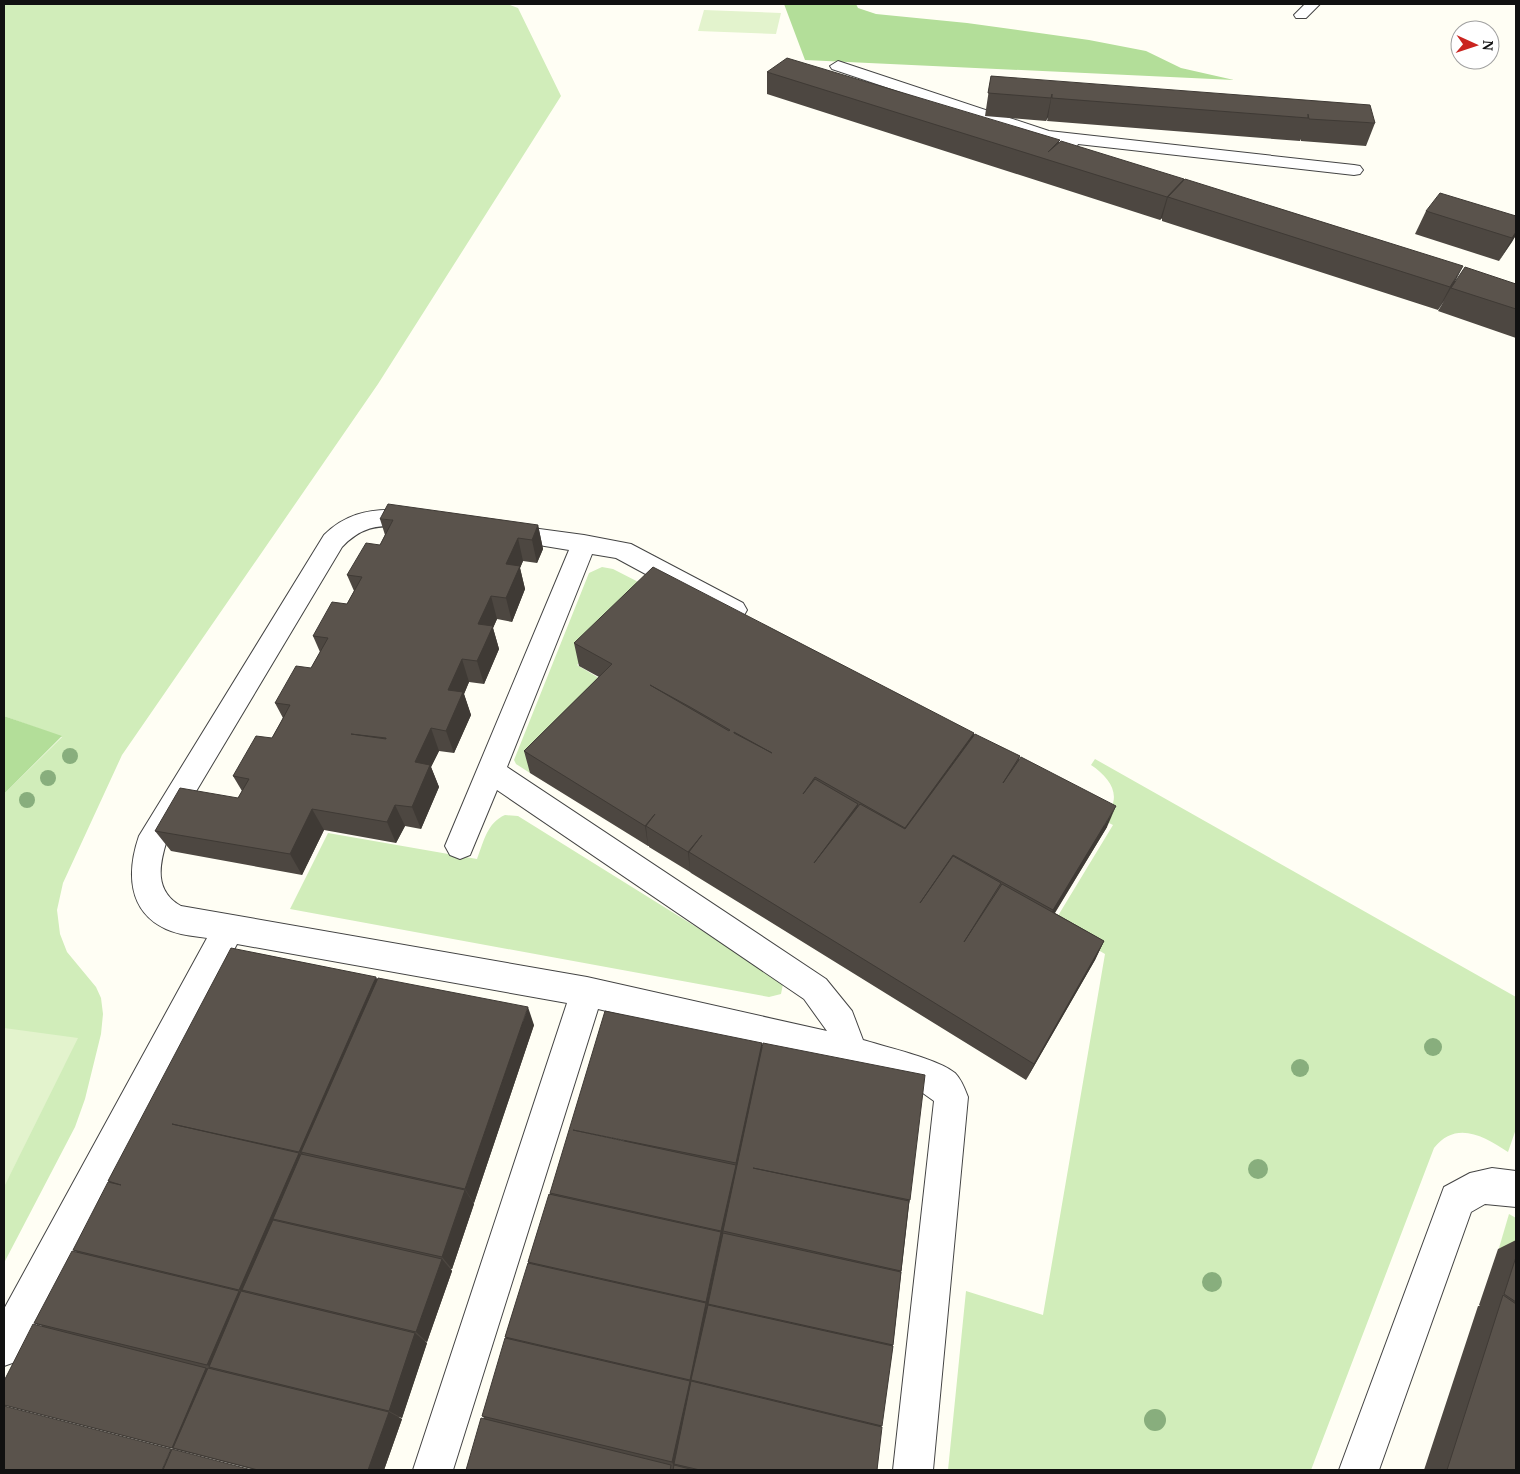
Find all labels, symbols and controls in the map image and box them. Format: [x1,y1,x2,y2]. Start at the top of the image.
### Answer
north arrow [1450,20,1500,70]
text: N [1479,40,1498,52]

